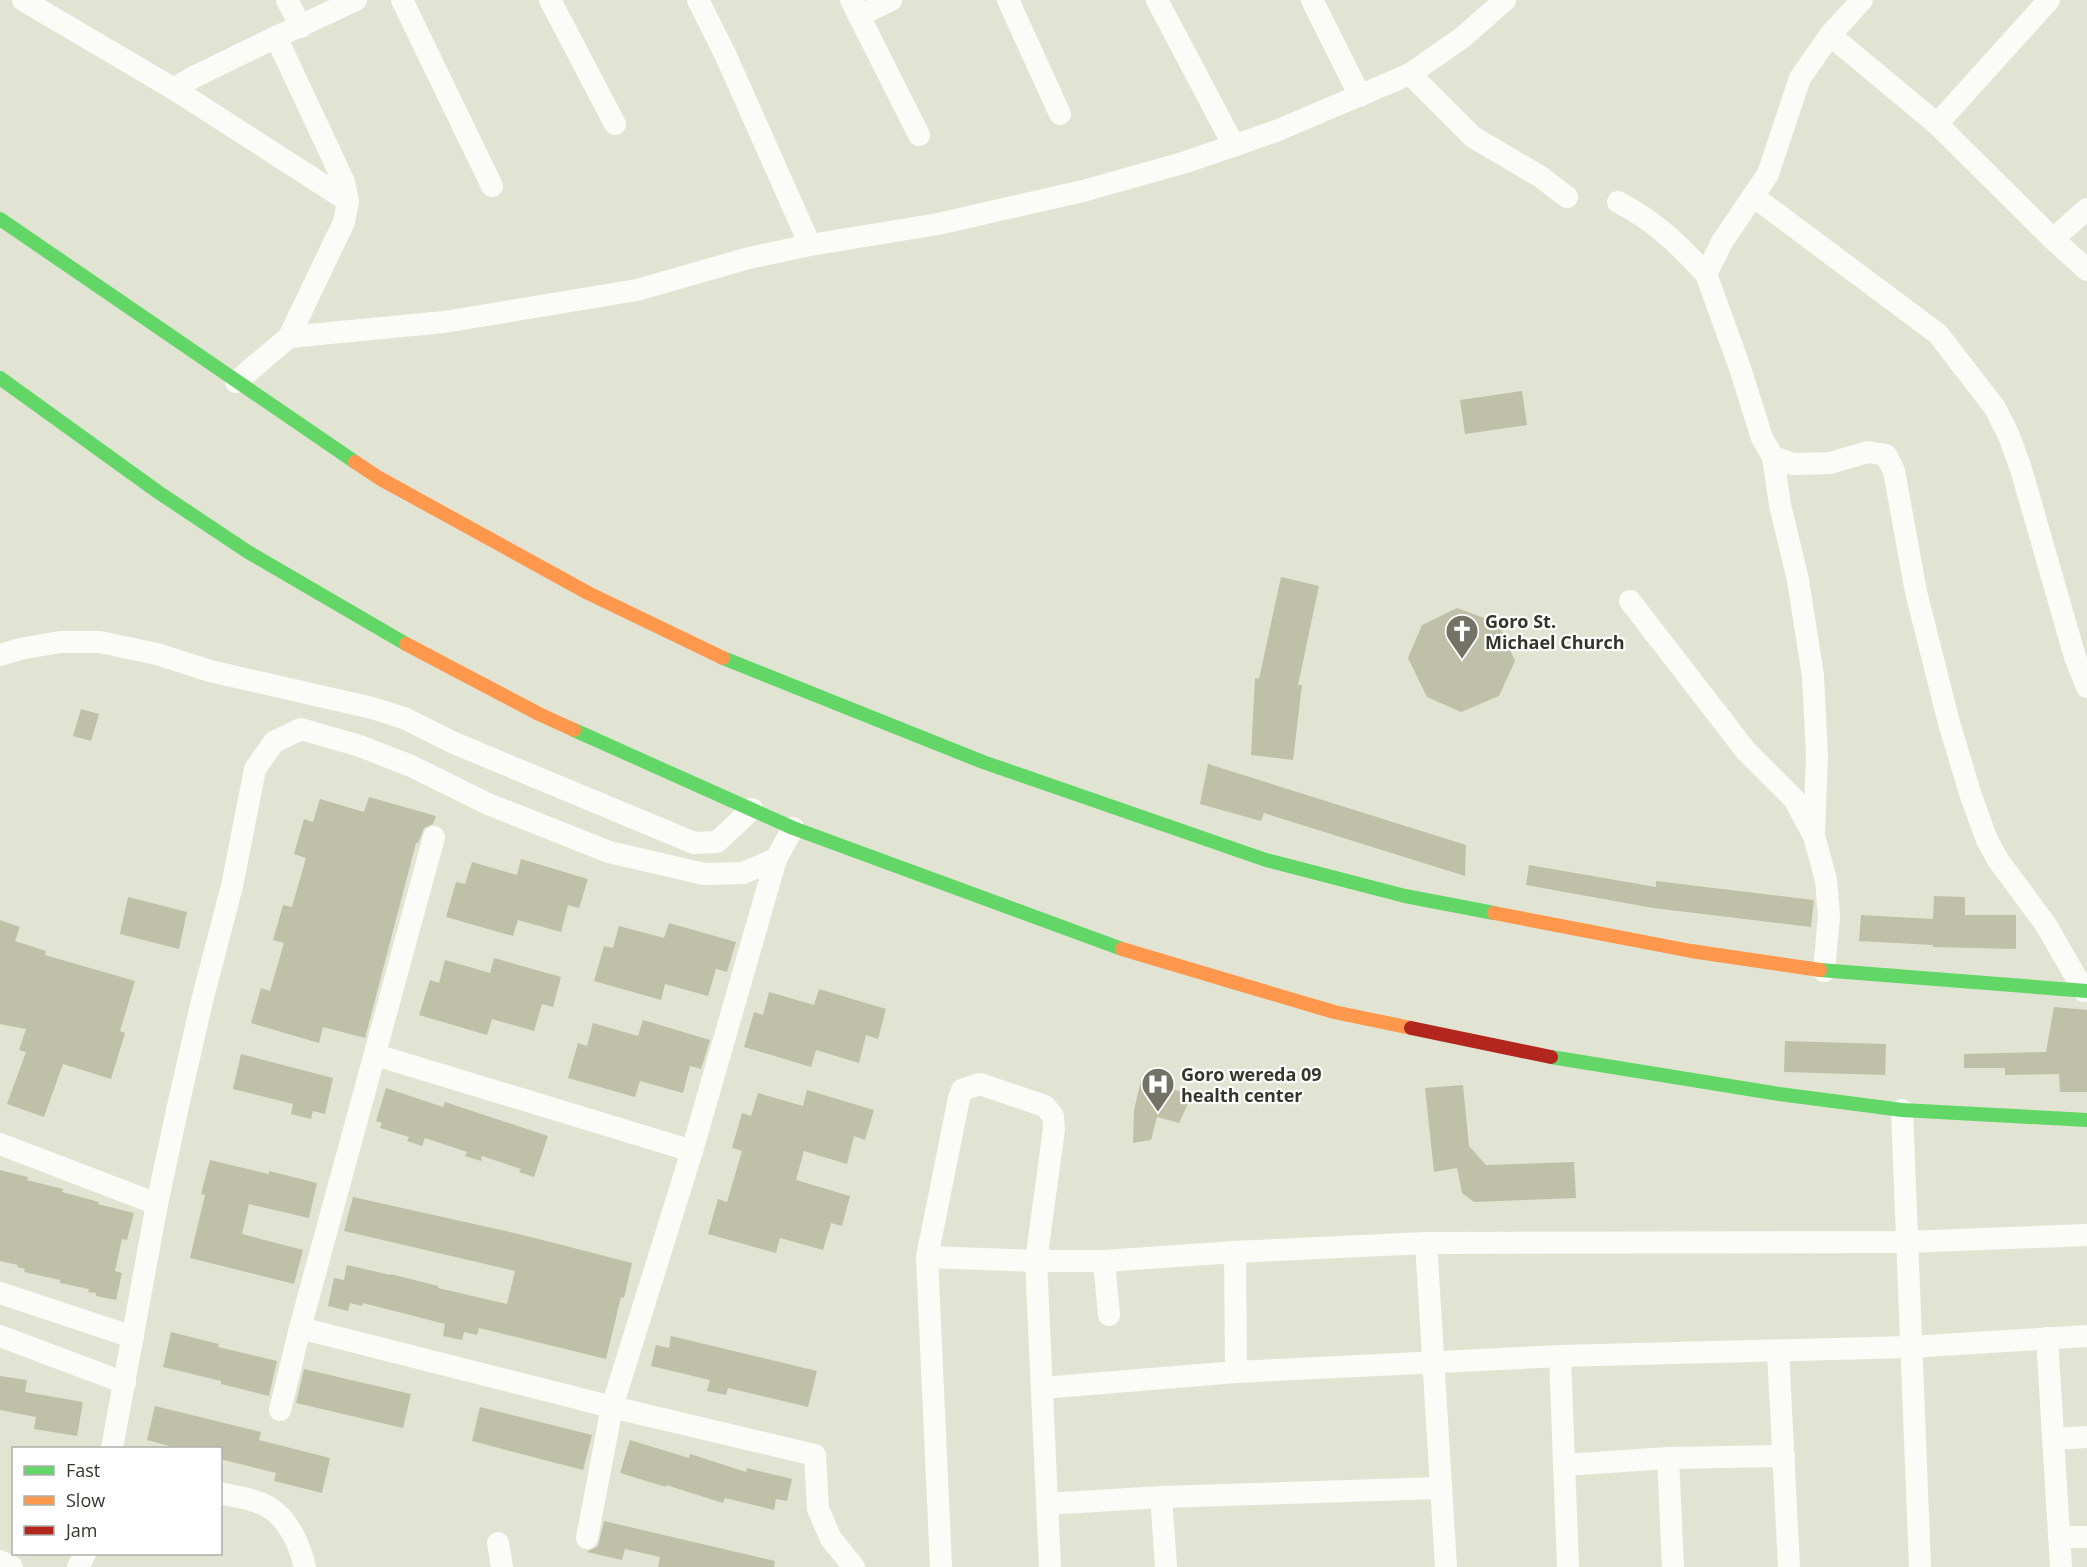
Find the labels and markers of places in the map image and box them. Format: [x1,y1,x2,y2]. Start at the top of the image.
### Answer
place label: Goro St. Michael Church [1485,609,1625,654]
church icon: Goro St. Michael Church [1444,613,1480,660]
place label: Goro wereda 09 health center [1181,1062,1322,1107]
hospital icon: Goro wereda 09 health center [1140,1066,1176,1113]

